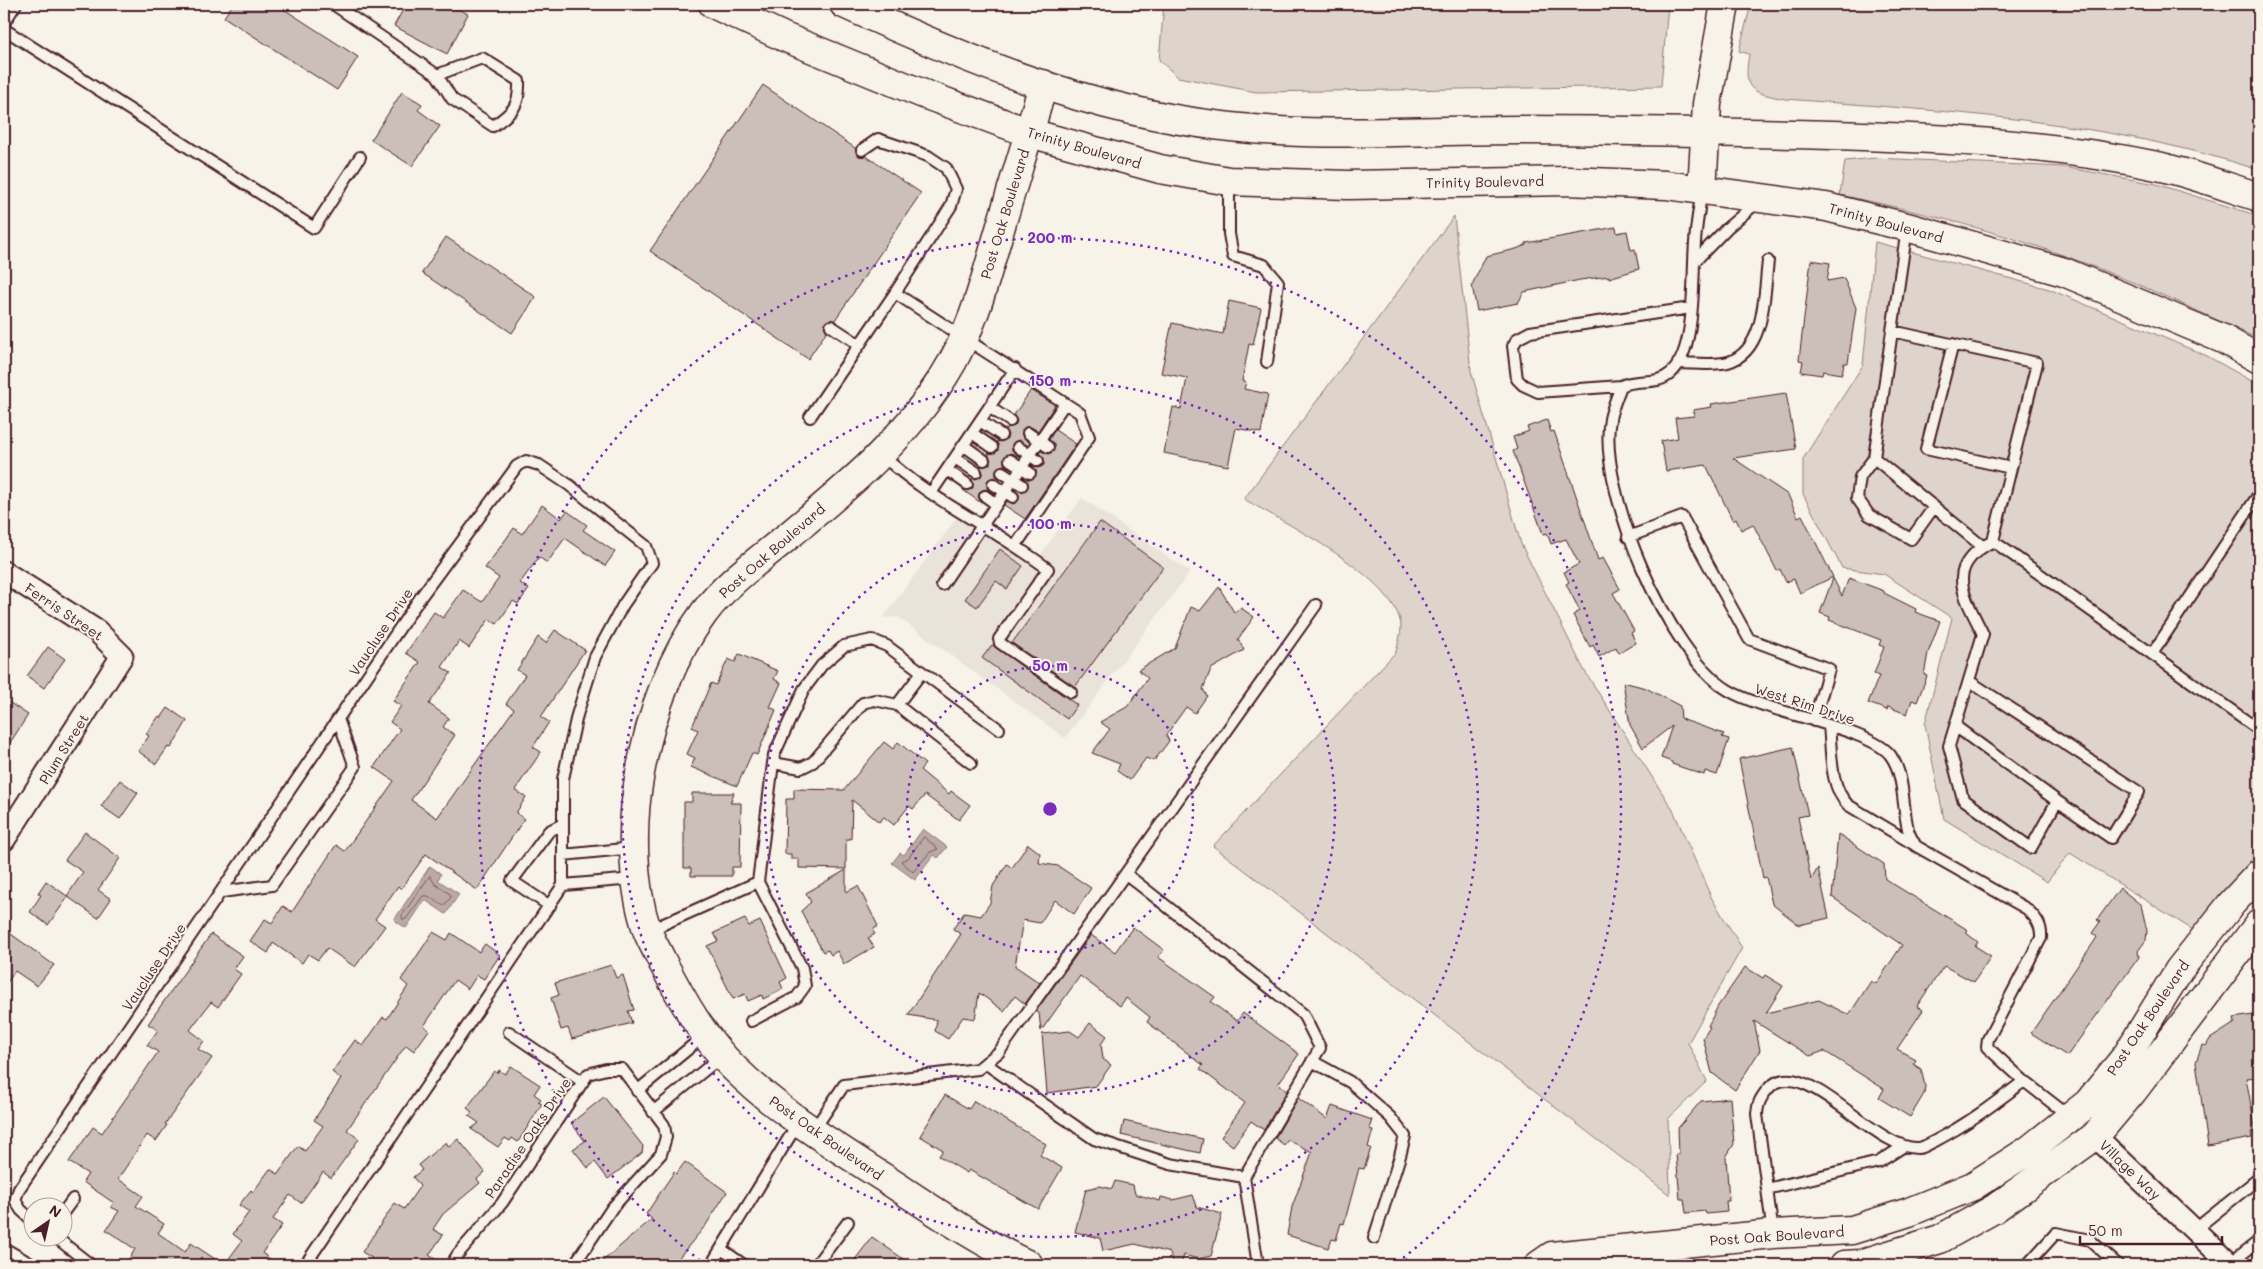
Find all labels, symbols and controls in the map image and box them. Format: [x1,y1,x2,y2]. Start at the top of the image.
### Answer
street label: Trinity Boulevard [1025,122,1144,173]
street label: Post Oak Boulevard [976,146,1033,281]
street label: Trinity Boulevard [1426,171,1544,192]
street label: Trinity Boulevard [1827,198,1946,247]
text: 200 m [1028,227,1073,247]
text: 150 m [1029,370,1071,390]
street label: Post Oak Boulevard [715,499,829,602]
text: 100 m [1028,513,1072,533]
street label: Ferris Street [21,578,107,645]
street label: Vaucluse Drive [344,584,417,679]
text: 50 m [1032,655,1068,675]
street label: West Rim Drive [1753,678,1858,729]
street label: Plum Street [34,710,93,788]
centre of rings [1041,800,1059,818]
street label: Vaucluse Drive [117,919,190,1014]
street label: Post Oak Boulevard [2102,956,2193,1079]
street label: Paradise Oaks Drive [480,1074,575,1202]
street label: Post Oak Boulevard [766,1091,887,1184]
street label: Village Way [2095,1135,2165,1204]
north arrow [22,1196,72,1246]
text: N [46,1200,65,1222]
scale bar [2080,1214,2223,1246]
text: 50 m [2088,1220,2123,1240]
street label: Post Oak Boulevard [1709,1221,1845,1250]

